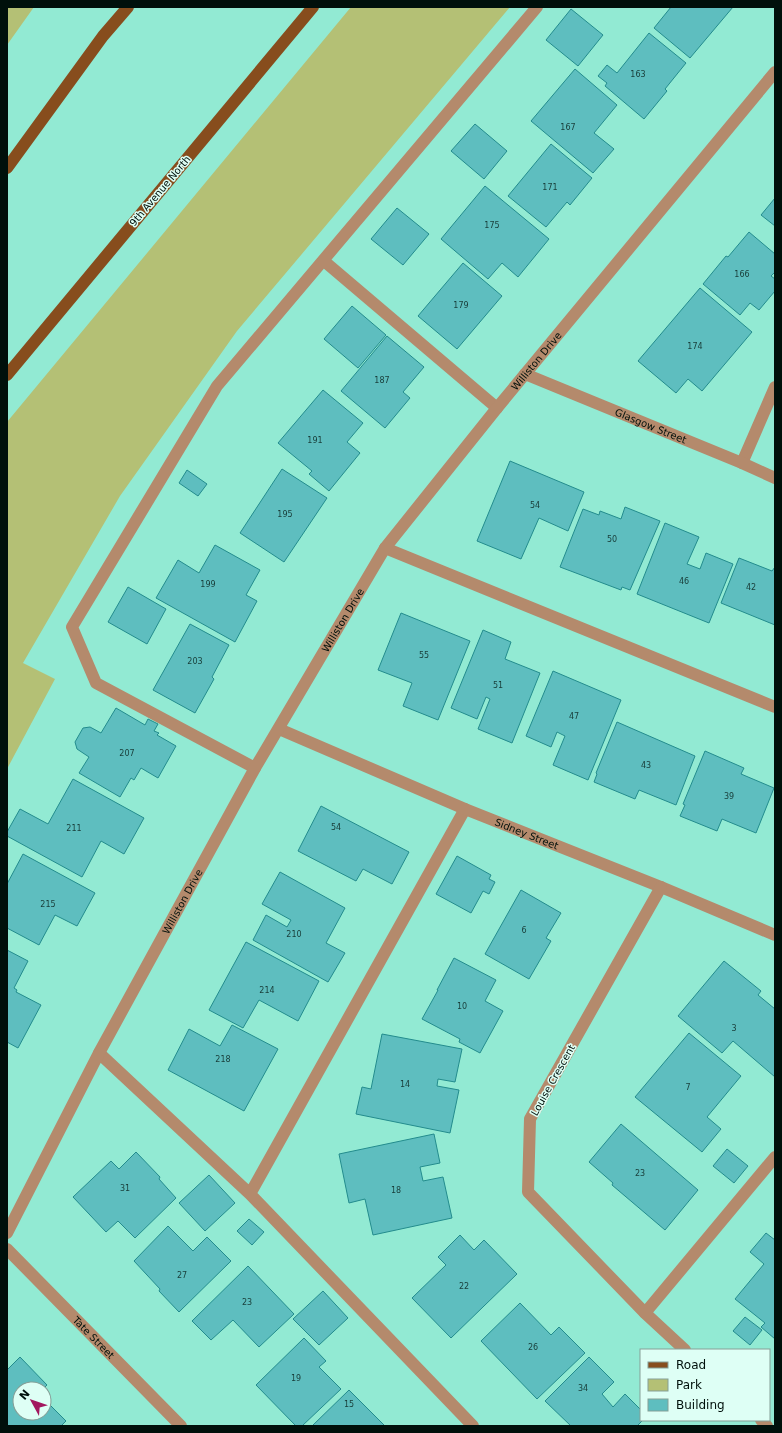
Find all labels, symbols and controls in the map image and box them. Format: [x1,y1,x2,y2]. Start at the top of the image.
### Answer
house number: 163 [630,70,646,79]
house number: 167 [560,123,576,132]
street label: 9th Avenue North [127,154,193,228]
house number: 171 [542,183,558,192]
house number: 175 [484,221,500,230]
house number: 166 [734,270,750,279]
house number: 179 [453,301,469,310]
street label: Williston Drive [509,330,563,392]
house number: 174 [687,342,703,351]
house number: 187 [374,376,390,385]
street label: Glasgow Street [614,406,688,445]
house number: 191 [307,436,323,445]
house number: 54 [530,501,540,510]
house number: 195 [277,510,293,519]
house number: 50 [607,535,617,544]
house number: 46 [679,577,689,586]
house number: 199 [200,580,216,589]
house number: 42 [746,583,756,592]
street label: Williston Drive [319,586,366,654]
house number: 55 [419,651,429,660]
house number: 203 [187,657,203,666]
house number: 51 [493,681,503,690]
house number: 47 [569,712,579,721]
house number: 207 [119,749,135,758]
house number: 43 [641,761,651,770]
house number: 39 [724,792,734,801]
street label: Sidney Street [493,816,560,851]
house number: 54 [331,823,341,832]
house number: 211 [66,824,82,833]
street label: Williston Drive [160,867,204,936]
house number: 215 [40,900,56,909]
house number: 6 [521,926,527,935]
house number: 210 [286,930,302,939]
house number: 214 [259,986,275,995]
house number: 10 [457,1002,467,1011]
house number: 3 [731,1024,737,1033]
street label: Louise Crescent [529,1043,577,1117]
house number: 218 [215,1055,231,1064]
house number: 14 [400,1080,410,1089]
house number: 7 [685,1083,691,1092]
house number: 23 [635,1169,645,1178]
house number: 31 [120,1184,130,1193]
house number: 18 [391,1186,401,1195]
house number: 27 [177,1271,187,1280]
house number: 22 [459,1282,469,1291]
house number: 23 [242,1298,252,1307]
street label: Tate Street [70,1314,117,1361]
house number: 26 [528,1343,538,1352]
legend [640,1349,770,1421]
text: Road [676,1358,706,1372]
house number: 19 [291,1374,301,1383]
text: Park [676,1378,702,1392]
north arrow [12,1381,52,1421]
house number: 34 [578,1384,588,1393]
text: N [17,1387,33,1403]
text: Building [676,1398,725,1412]
house number: 15 [344,1400,354,1409]

